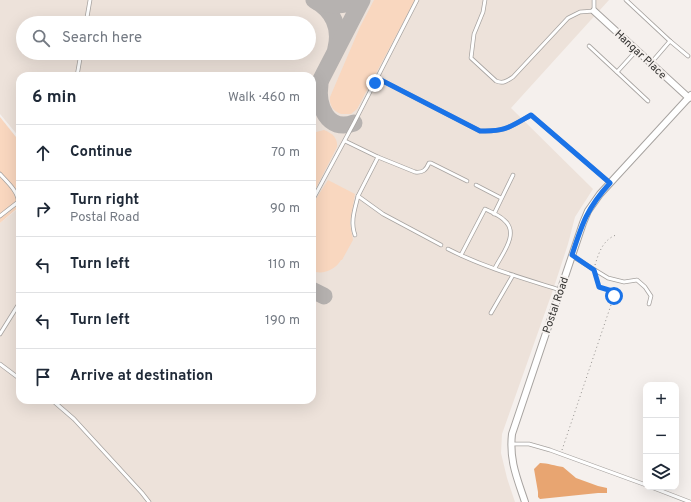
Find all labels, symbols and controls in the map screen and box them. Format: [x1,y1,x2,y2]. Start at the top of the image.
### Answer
search box [16,16,316,60]
icon: search [30,27,52,49]
street label: Hangar Place [611,27,669,82]
text: Search here [62,29,142,48]
route end [366,74,384,92]
text: 6 min [32,87,76,109]
text: Walk · 460 m [228,90,300,106]
icon: ahead [32,142,54,164]
text: Continue [70,143,132,162]
text: 70 m [271,145,300,161]
text: Turn right [70,191,139,210]
icon: right [32,198,54,220]
text: 90 m [270,201,300,217]
text: Postal Road [70,210,140,226]
icon: left [32,254,54,276]
text: Turn left [70,255,130,274]
text: 110 m [268,257,300,273]
street label: Postal Road [540,275,572,335]
route start [605,287,623,305]
icon: left [32,310,54,332]
text: Turn left [70,311,130,330]
text: 190 m [265,313,300,329]
icon: arrive [32,366,54,388]
text: Arrive at destination [70,367,213,386]
map controls [643,382,679,490]
button: + [643,382,679,418]
button: − [643,418,679,454]
button: layers [643,454,679,490]

